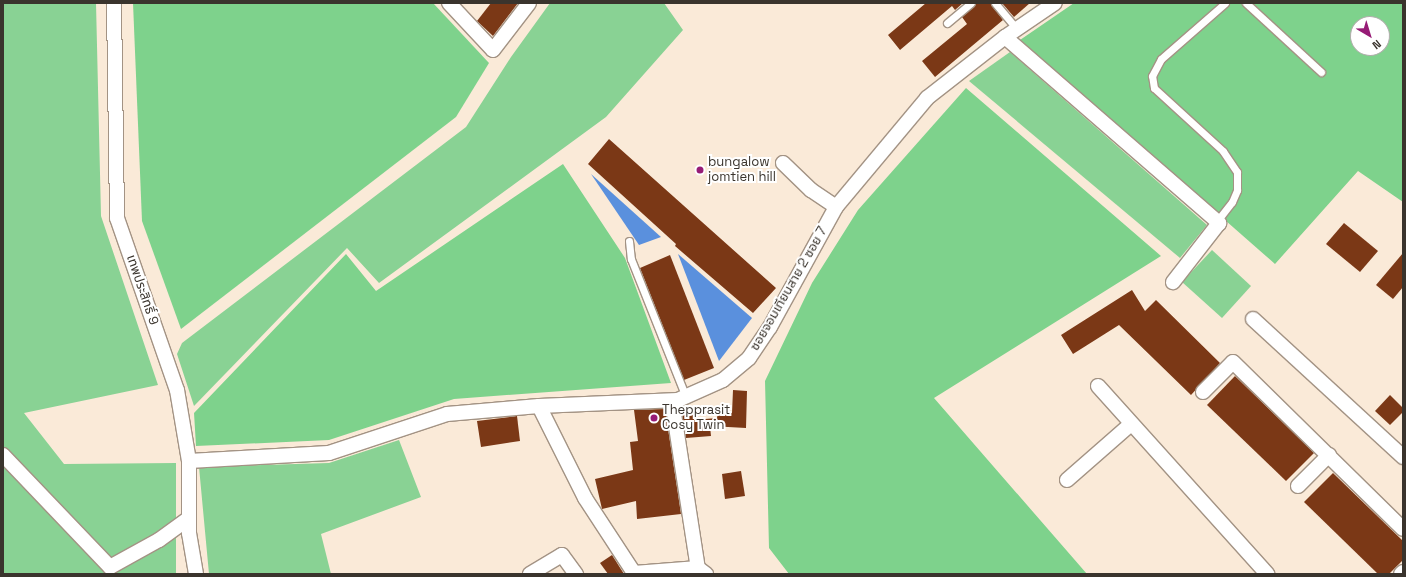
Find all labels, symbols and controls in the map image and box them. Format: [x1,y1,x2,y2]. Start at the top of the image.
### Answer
north arrow [1350,16,1390,56]
text: N [1370,37,1384,52]
place label: bungalow jomtien hill [708,155,776,186]
marker: bungalow jomtien hill [695,165,705,175]
street label: ซอยจอมเทียนสาย 2 ซอย 7 [747,224,831,354]
street label: เทพประสิทธิ์ 9 [123,253,161,327]
place label: Thepprasit Cosy Twin [662,403,730,434]
marker: Thepprasit Cosy Twin [649,413,659,423]

